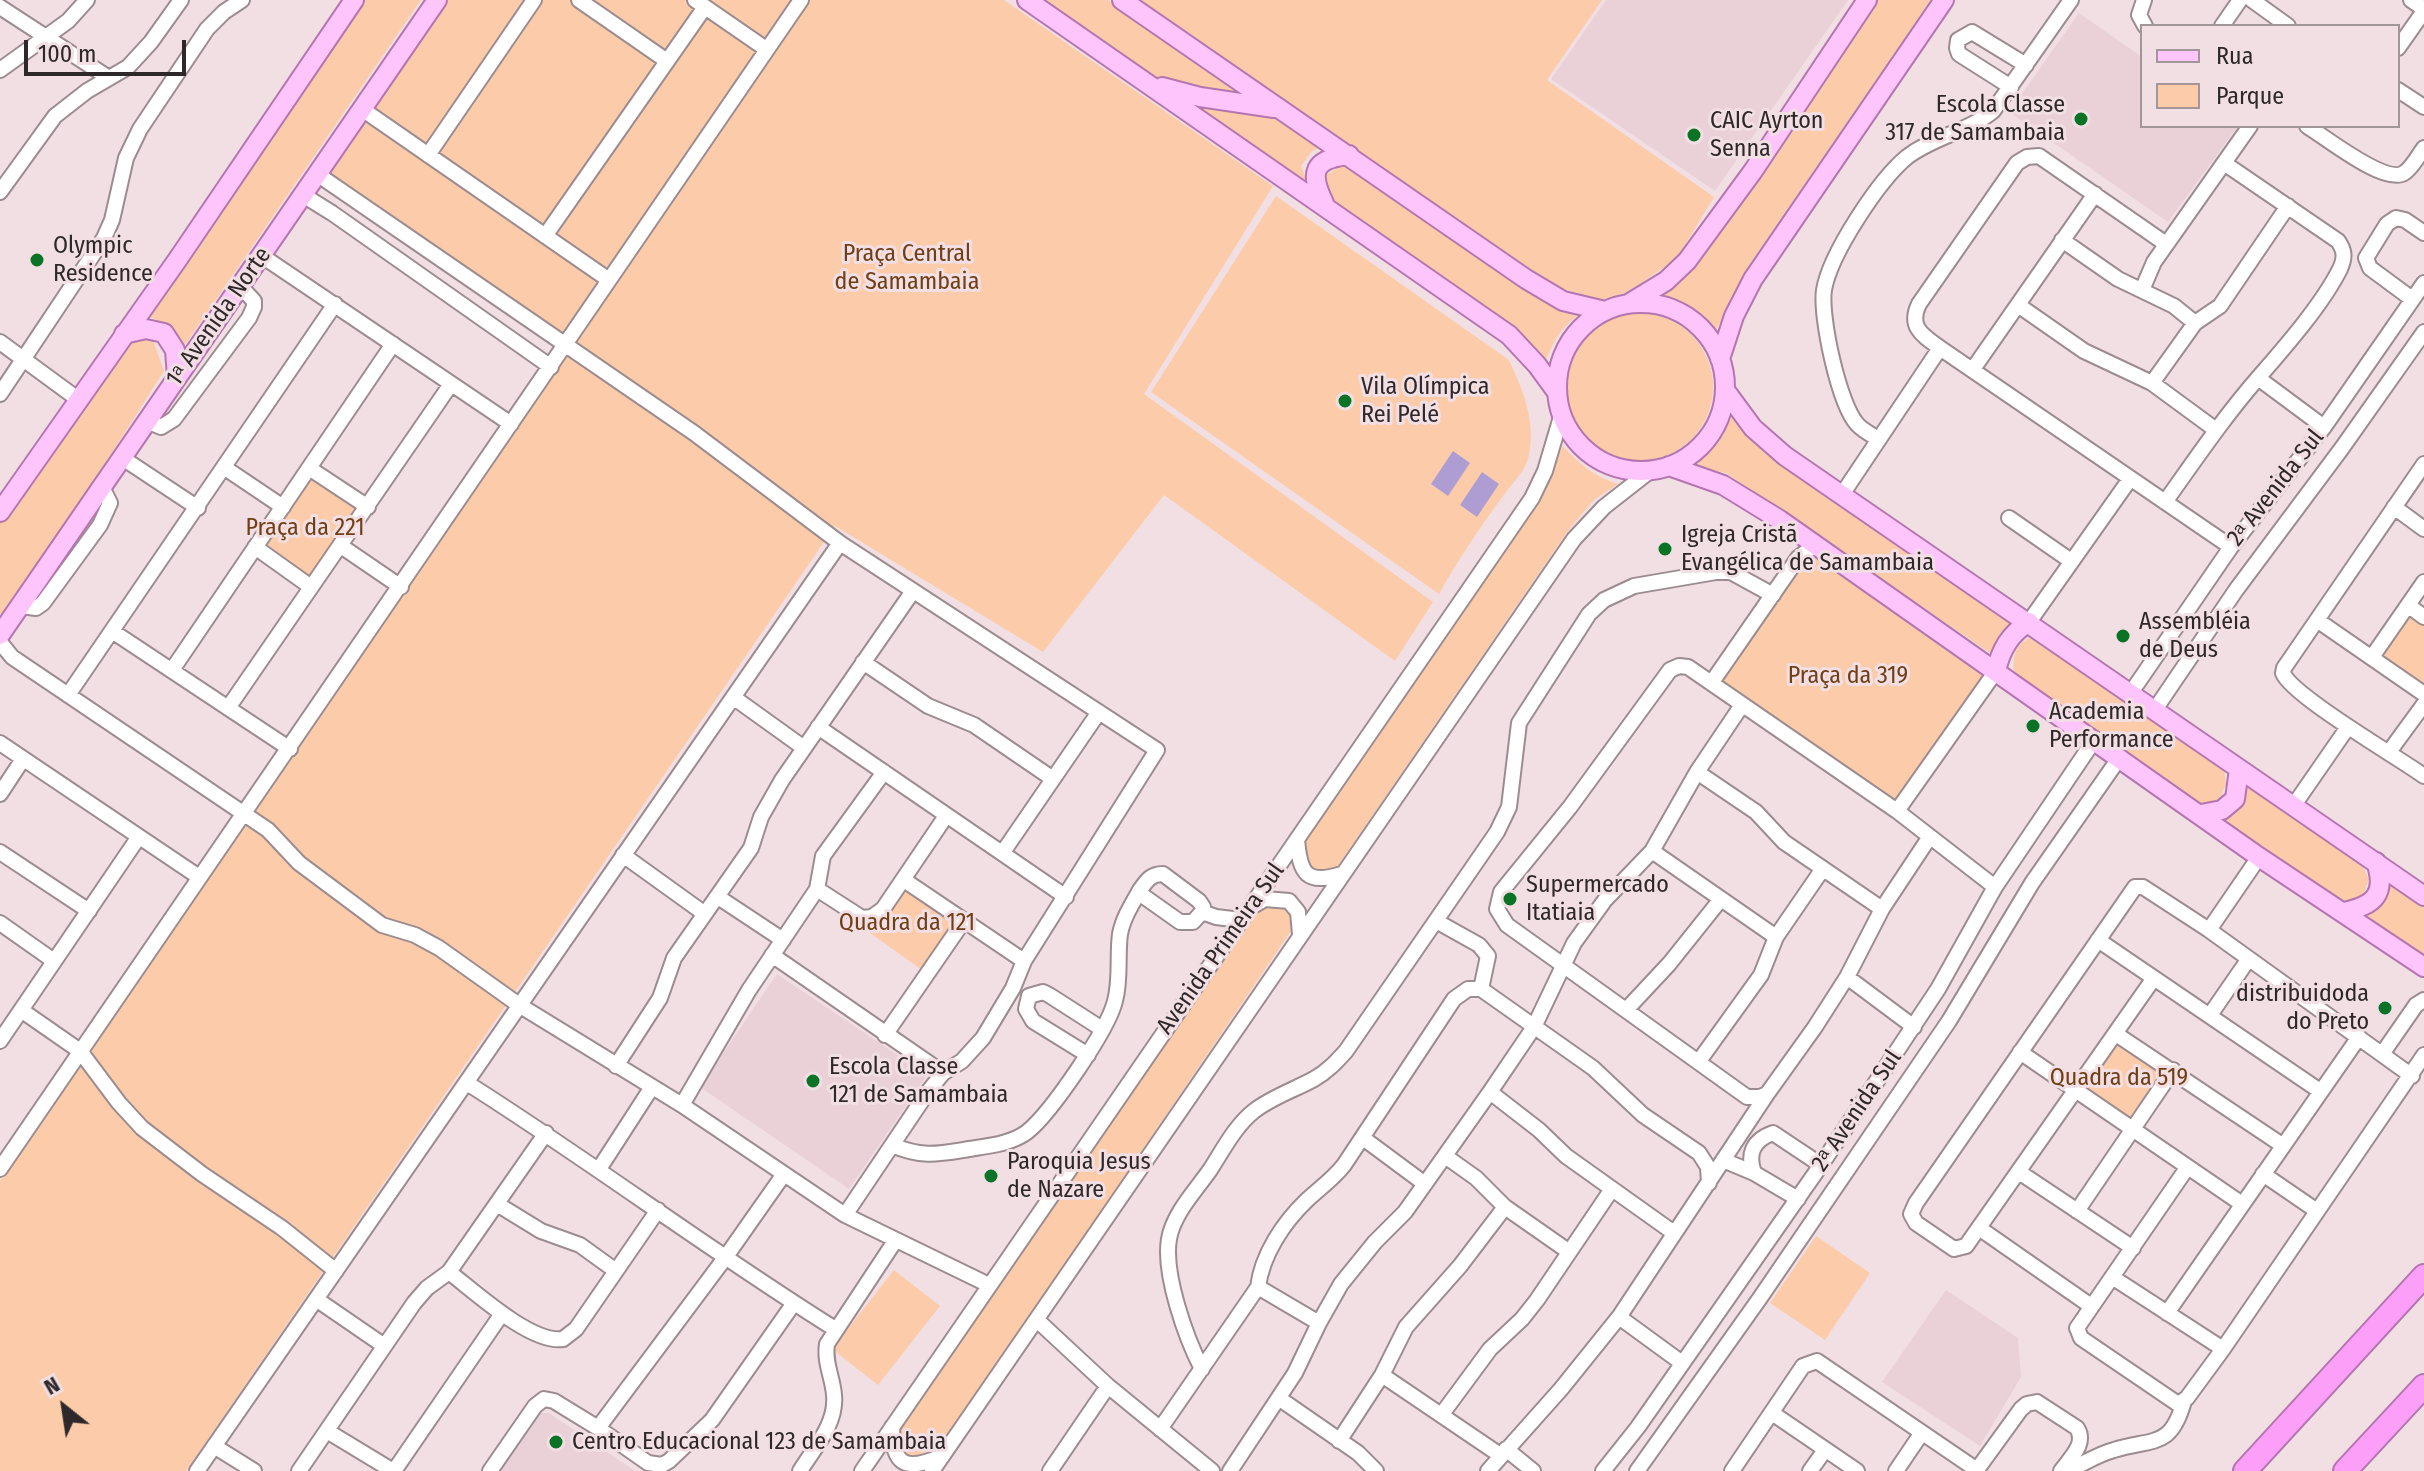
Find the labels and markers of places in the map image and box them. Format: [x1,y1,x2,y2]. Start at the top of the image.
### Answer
place label: Escola Classe 317 de Samambaia [1885,91,2065,147]
place label: CAIC Ayrton Senna [1710,107,1823,163]
marker: Escola Classe 317 de Samambaia [2072,110,2090,128]
marker: CAIC Ayrton Senna [1685,126,1703,144]
place label: Olympic Residence [53,232,153,288]
marker: Olympic Residence [28,251,46,269]
place label: Vila Olímpica Rei Pelé [1361,373,1489,429]
marker: Vila Olímpica Rei Pelé [1336,392,1354,410]
place label: Igreja Cristã Evangélica de Samambaia [1681,521,1934,577]
marker: Igreja Cristã Evangélica de Samambaia [1656,540,1674,558]
place label: Assembléia de Deus [2139,608,2251,664]
marker: Assembléia de Deus [2114,627,2132,645]
place label: Academia Performance [2049,698,2174,754]
marker: Academia Performance [2024,717,2042,735]
place label: Supermercado Itatiaia [1526,871,1669,927]
marker: Supermercado Itatiaia [1501,890,1519,908]
place label: distribuidoda do Preto [2236,980,2369,1036]
marker: distribuidoda do Preto [2376,999,2394,1017]
place label: Escola Classe 121 de Samambaia [829,1053,1008,1109]
marker: Escola Classe 121 de Samambaia [804,1072,822,1090]
place label: Paroquia Jesus de Nazare [1007,1148,1151,1204]
marker: Paroquia Jesus de Nazare [982,1167,1000,1185]
place label: Centro Educacional 123 de Samambaia [572,1428,946,1456]
marker: Centro Educacional 123 de Samambaia [547,1433,565,1451]

